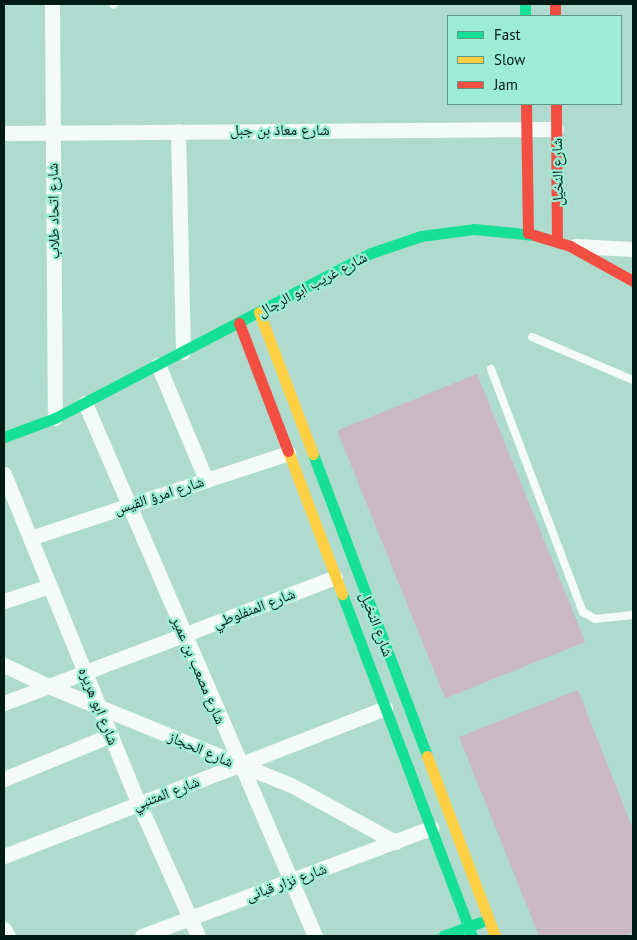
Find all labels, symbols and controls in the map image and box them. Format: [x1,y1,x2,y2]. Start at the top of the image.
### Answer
legend [447,15,622,105]
text: Fast [494,25,521,44]
text: Slow [494,50,525,69]
text: Jam [494,75,518,94]
street label: شارع معاذ بن جبل [230,121,330,139]
street label: شارع النخيل [547,138,567,206]
street label: شارع اتحاد طلاب [43,163,63,259]
street label: شارع غريب ابو الرجال [254,248,370,320]
street label: شارع امرؤ القيس [112,472,206,518]
street label: شارع المنفلوطي [210,584,298,632]
street label: شارع النخيل [356,589,398,659]
street label: شارع مصعب بن عمير [168,613,230,727]
street label: شارع ابو هريره [75,665,123,747]
street label: شارع الحجاز [166,727,236,771]
street label: شارع المتنبي [130,772,202,814]
street label: شارع نزار قبانى [243,859,329,905]

